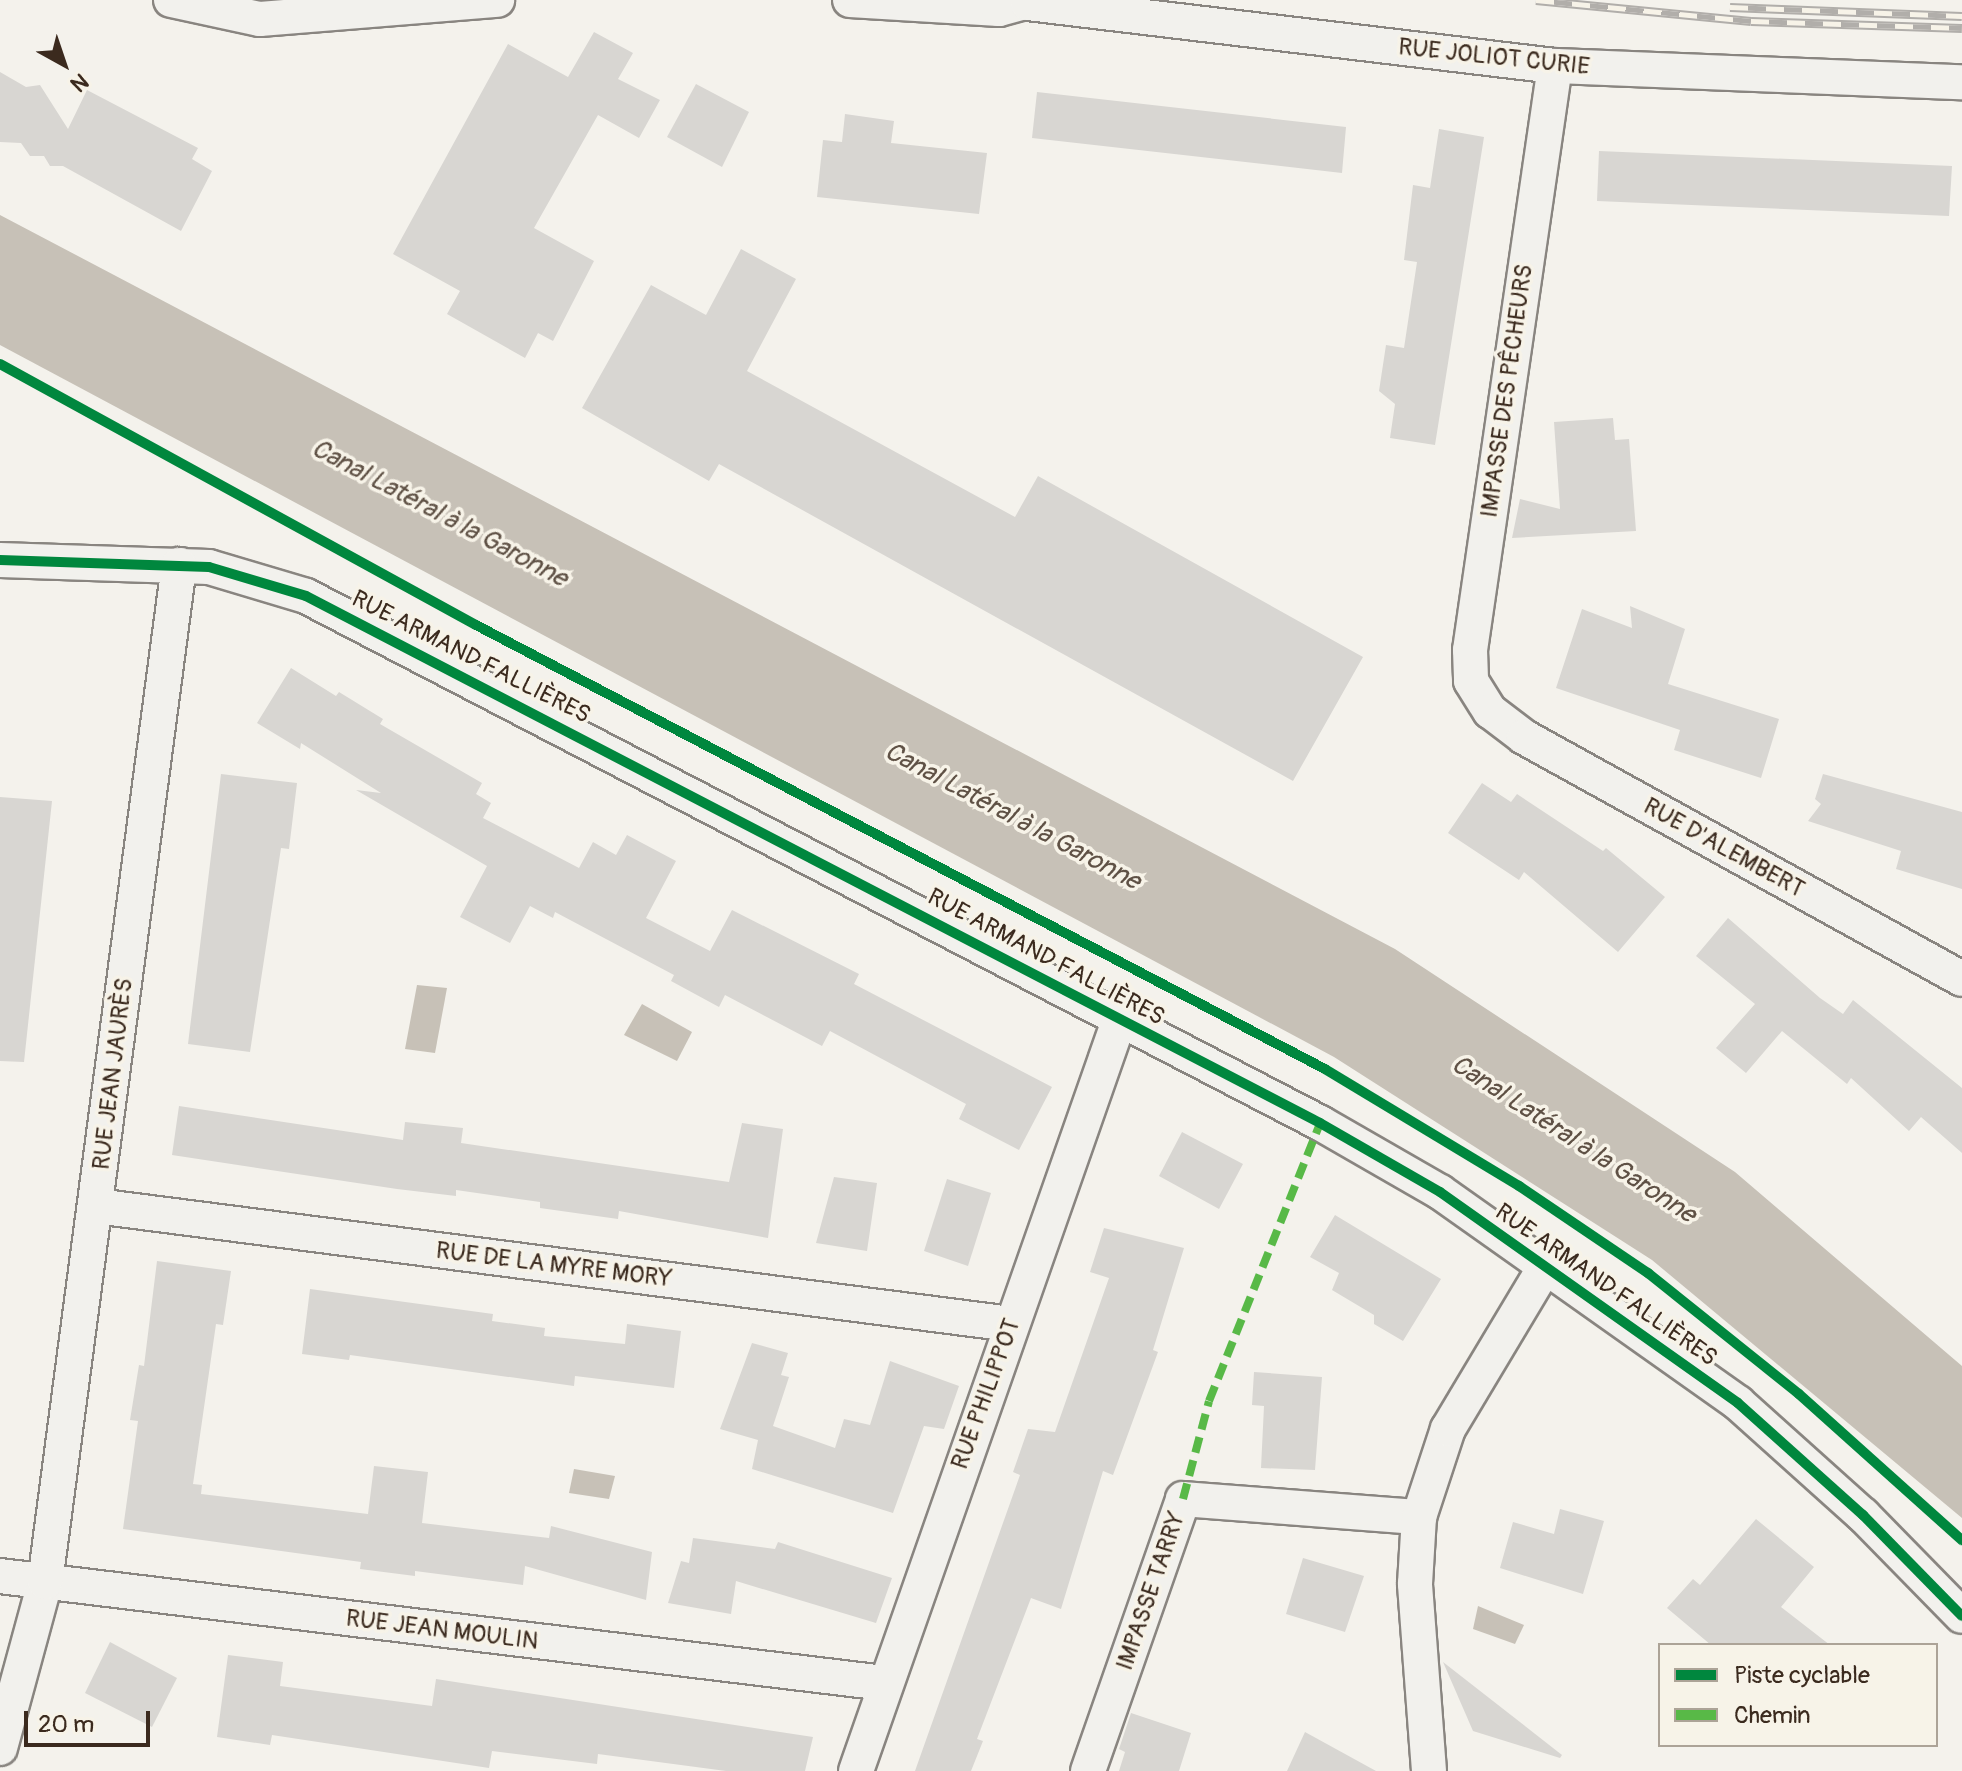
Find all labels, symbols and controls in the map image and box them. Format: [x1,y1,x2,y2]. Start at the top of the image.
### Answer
north arrow [24,24,104,104]
street label: RUE JOLIOT CURIE [1397,33,1591,81]
text: N [65,67,94,98]
street label: IMPASSE DES PÊCHEURS [1475,262,1539,520]
water label: Canal Latéral à la Garonne [306,433,572,595]
street label: RUE ARMAND FALLIÈRES [347,584,595,730]
water label: Canal Latéral à la Garonne [879,736,1145,898]
street label: RUE D'ALEMBERT [1639,792,1809,904]
street label: RUE ARMAND FALLIÈRES [923,882,1169,1032]
street label: RUE JEAN JAURÈS [87,977,139,1171]
water label: Canal Latéral à la Garonne [1445,1049,1701,1231]
street label: RUE ARMAND FALLIÈRES [1490,1198,1722,1372]
street label: RUE DE LA MYRE MORY [434,1236,674,1294]
street label: RUE PHILIPPOT [945,1315,1027,1473]
street label: IMPASSE TARRY [1110,1508,1192,1674]
street label: RUE JEAN MOULIN [344,1604,540,1656]
legend [1658,1643,1938,1747]
text: Piste cyclable [1734,1661,1870,1690]
scale bar [28,1695,154,1745]
text: Chemin [1734,1701,1811,1730]
text: 20 m [38,1710,94,1739]

